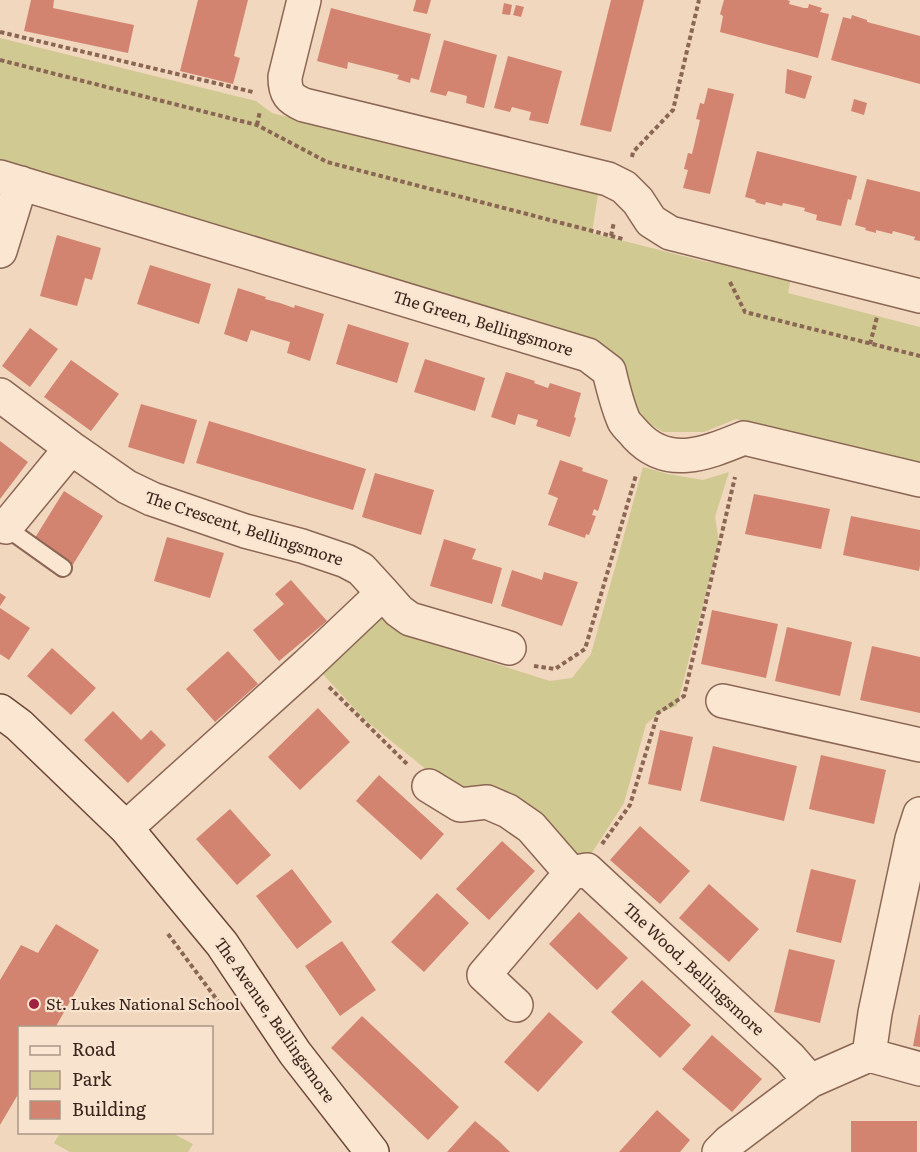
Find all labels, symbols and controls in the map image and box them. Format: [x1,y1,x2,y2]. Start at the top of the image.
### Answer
street label: The Green, Bellingsmore [390,283,576,361]
street label: The Crescent, Bellingsmore [142,484,347,571]
street label: The Wood, Bellingsmore [619,896,771,1040]
street label: The Avenue, Bellingsmore [209,932,342,1107]
place label: St. Lukes National School [46,991,240,1015]
marker: St. Lukes National School [27,997,41,1011]
legend [18,1026,213,1134]
text: Road [72,1035,116,1062]
text: Park [72,1065,113,1092]
text: Building [72,1095,147,1122]

